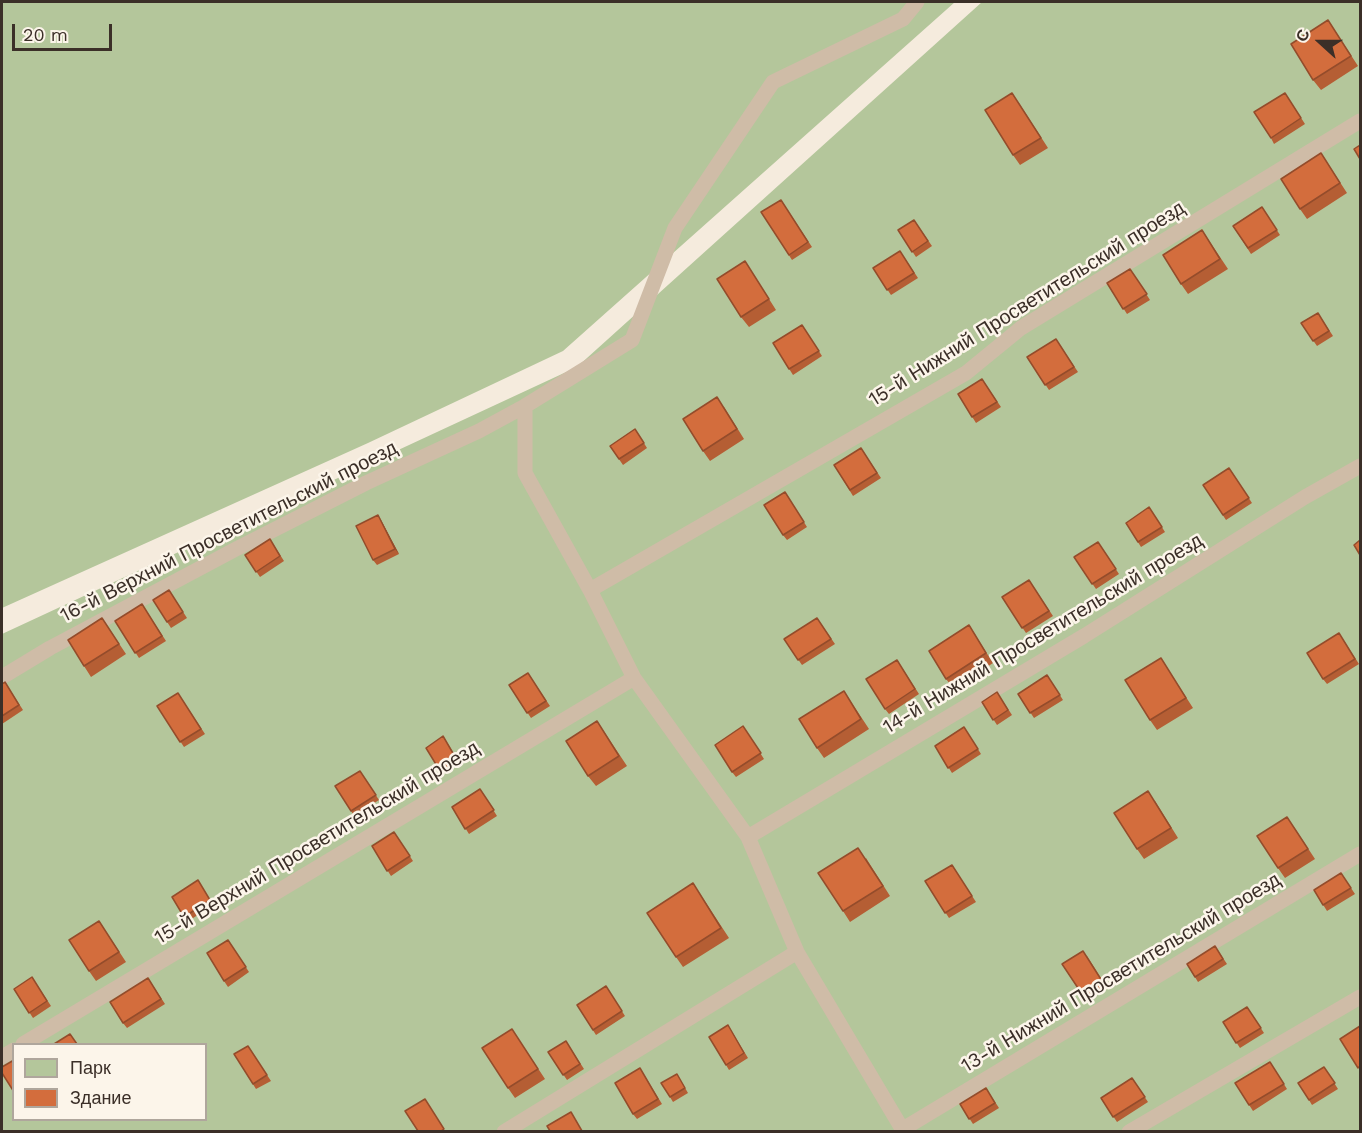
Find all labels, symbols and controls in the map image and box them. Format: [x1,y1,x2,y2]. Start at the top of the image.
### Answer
scale bar [15,12,116,50]
north arrow [1290,12,1350,72]
text: 20 m [23,24,68,45]
text: С [1292,27,1314,44]
street label: 15-й Нижний Просветительский проезд [865,196,1189,412]
street label: 16-й Верхний Просветительский проезд [56,436,402,628]
street label: 14-й Нижний Просветительский проезд [879,529,1207,739]
street label: 15-й Верхний Просветительский проезд [150,736,484,950]
street label: 13-й Нижний Просветительский проезд [957,868,1285,1078]
legend [12,1043,207,1121]
text: Парк [70,1057,111,1078]
text: Здание [70,1087,131,1108]

